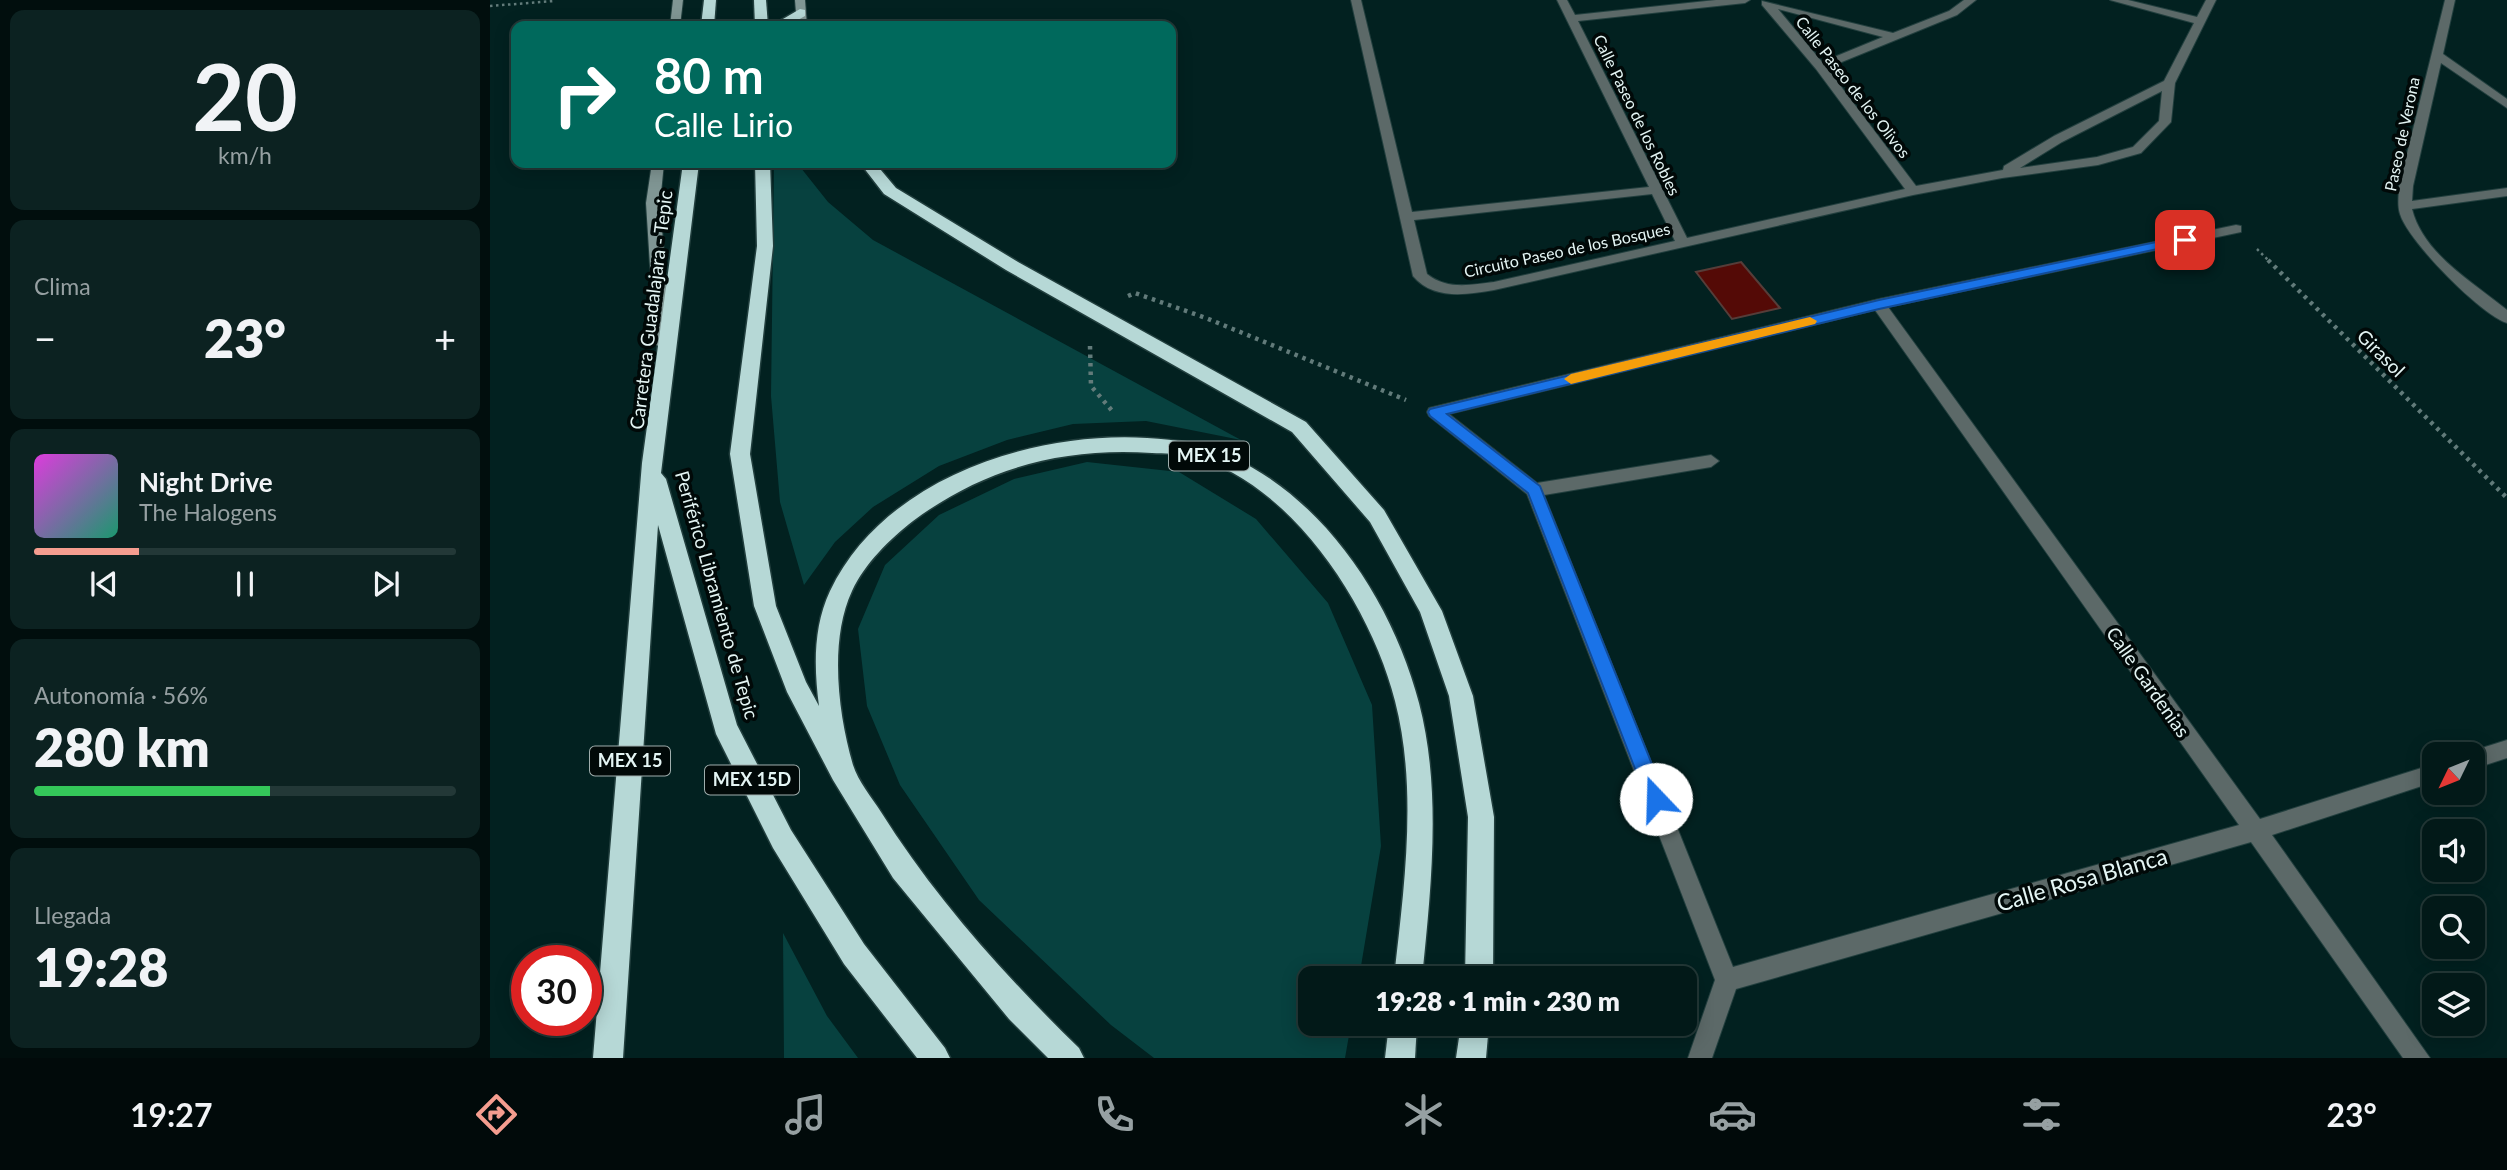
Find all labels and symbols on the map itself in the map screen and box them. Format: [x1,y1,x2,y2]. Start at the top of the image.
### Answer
street label: Calle Paseo de los Olivos [1792,12,1915,161]
street label: Calle Paseo de los Robles [1590,31,1685,198]
street label: Paseo de Verona [2380,75,2423,193]
street label: Carretera Guadalajara - Tepic [624,189,677,431]
pin [2155,210,2215,270]
street label: Circuito Paseo de los Bosques [1462,218,1672,281]
street label: Girasol [2353,324,2410,381]
road number: MEX 15 [1169,442,1249,470]
street label: Periférico Libramiento de Tepic [671,468,764,722]
street label: Calle Gardenias [2102,622,2195,741]
north arrow [2422,742,2485,805]
road number: MEX 15 [590,746,670,776]
position arrow [1619,762,1693,836]
road number: MEX 15D [705,766,799,794]
street label: Calle Rosa Blanca [1993,841,2170,917]
speed limit sign: 30 [511,945,602,1036]

